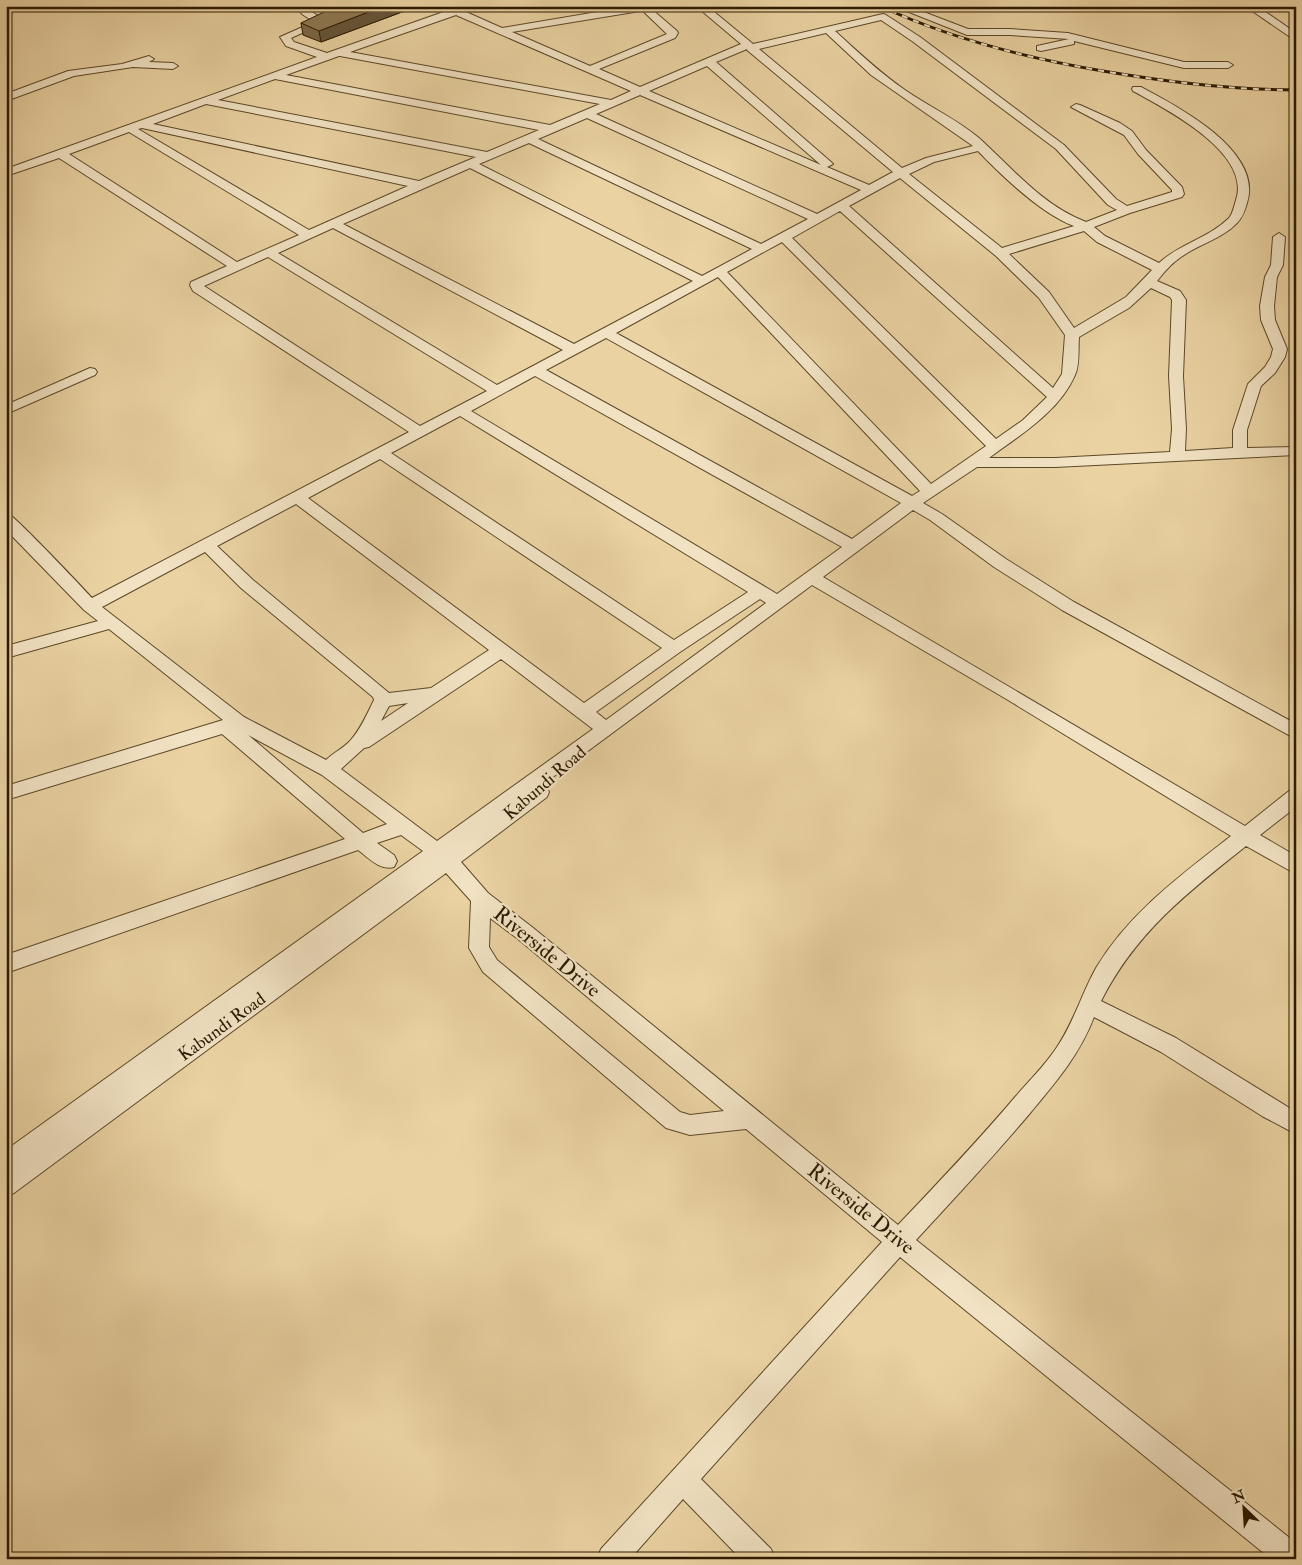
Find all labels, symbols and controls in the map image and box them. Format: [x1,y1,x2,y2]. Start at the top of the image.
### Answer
street label: Kabundi Road [499,741,591,825]
street label: Riverside Drive [488,901,606,1004]
street label: Kabundi Road [174,988,270,1066]
street label: Riverside Drive [802,1158,920,1261]
north arrow [1220,1482,1270,1532]
text: N [1229,1486,1248,1507]

